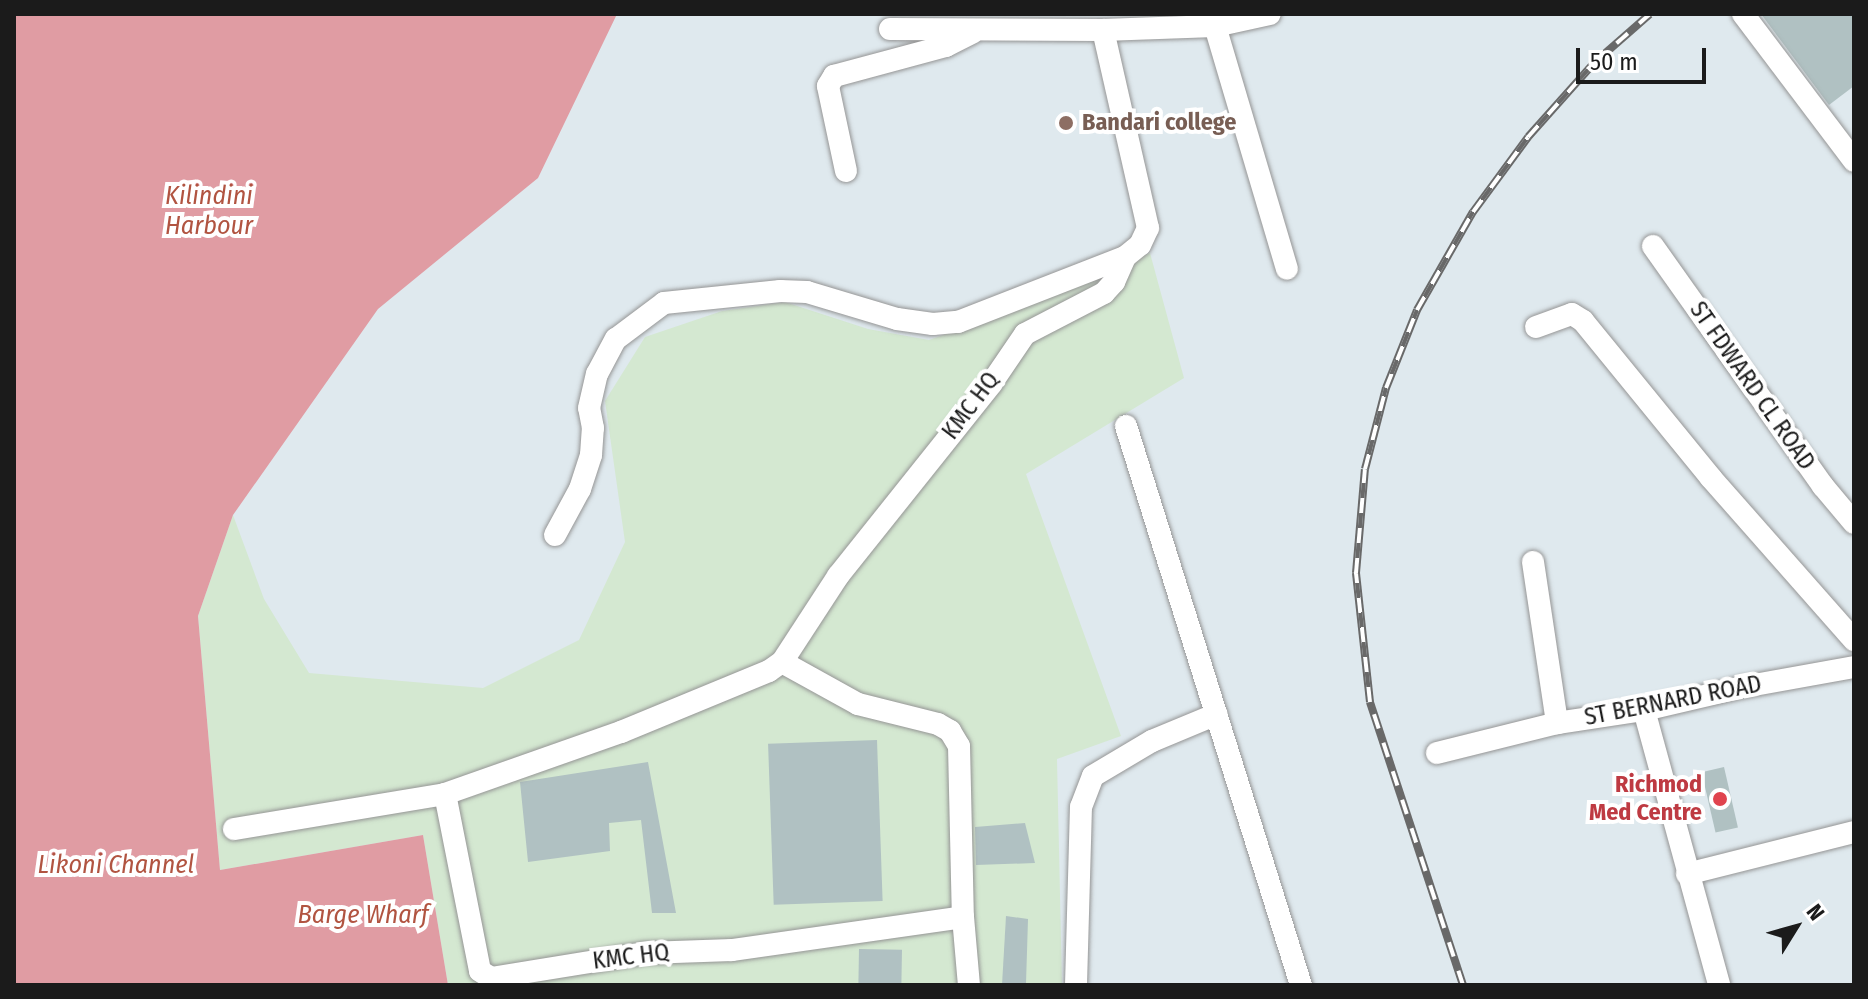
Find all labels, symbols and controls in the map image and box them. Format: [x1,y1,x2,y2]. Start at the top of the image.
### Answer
scale bar [1580,32,1710,82]
text: 50 m [1590,48,1638,76]
place label: Bandari college [1082,109,1236,137]
marker: Bandari college [1057,114,1075,132]
water label: Kilindini Harbour [165,180,253,242]
street label: ST FDWARD CL ROAD [1683,296,1821,476]
street label: KMC HQ [936,367,1006,445]
street label: ST BERNARD ROAD [1582,670,1764,732]
place label: Richmod Med Centre [1589,771,1702,827]
marker: Richmod Med Centre [1709,788,1731,810]
water label: Likoni Channel [38,849,194,881]
north arrow [1756,887,1836,967]
water label: Barge Wharf [298,899,428,931]
text: N [1801,899,1830,926]
street label: KMC HQ [591,938,671,976]

